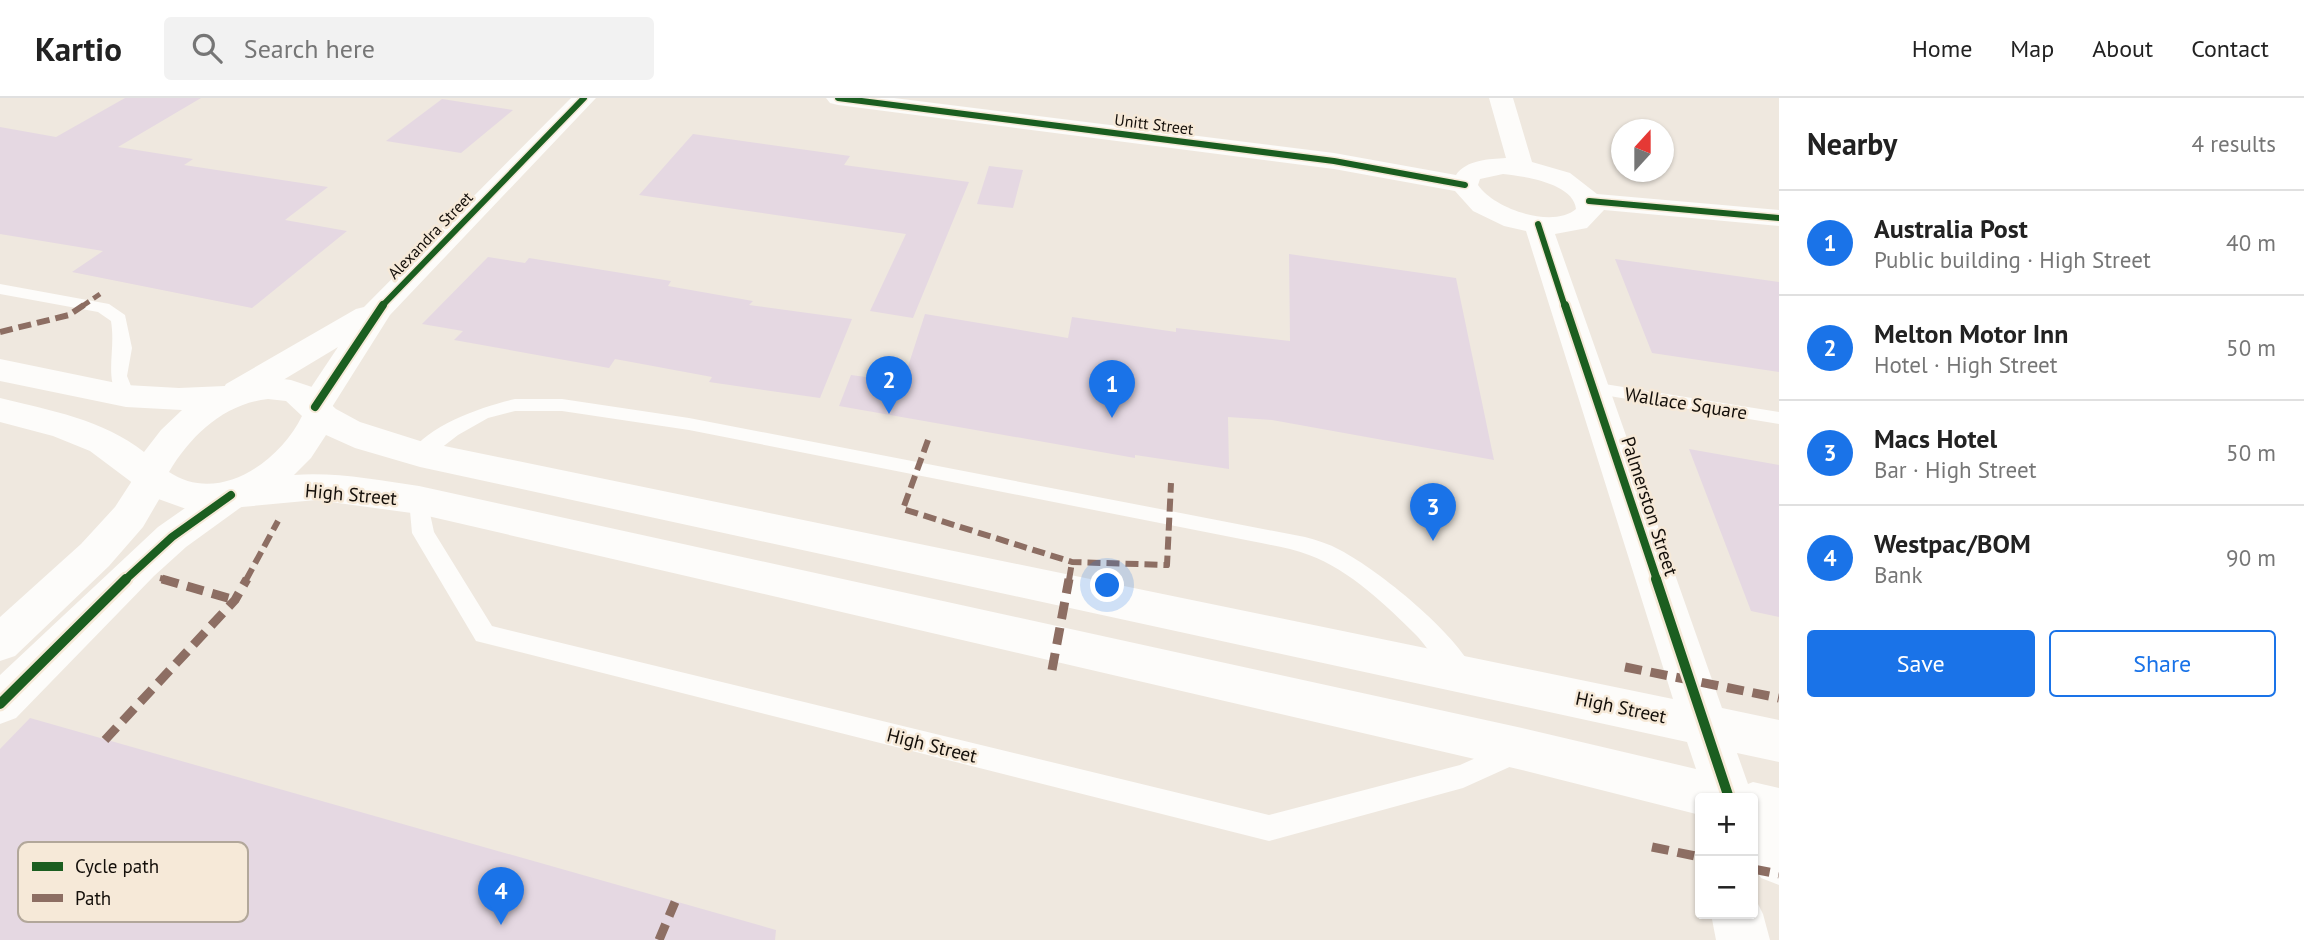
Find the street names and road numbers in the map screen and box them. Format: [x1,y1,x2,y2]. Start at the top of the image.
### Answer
street label: Unitt Street [1113,109,1195,139]
street label: Alexandra Street [383,187,477,283]
street label: Wallace Square [1623,381,1749,425]
street label: Palmerston Street [1616,433,1684,579]
street label: High Street [304,478,398,510]
street label: High Street [1573,686,1669,728]
street label: High Street [884,722,980,768]

